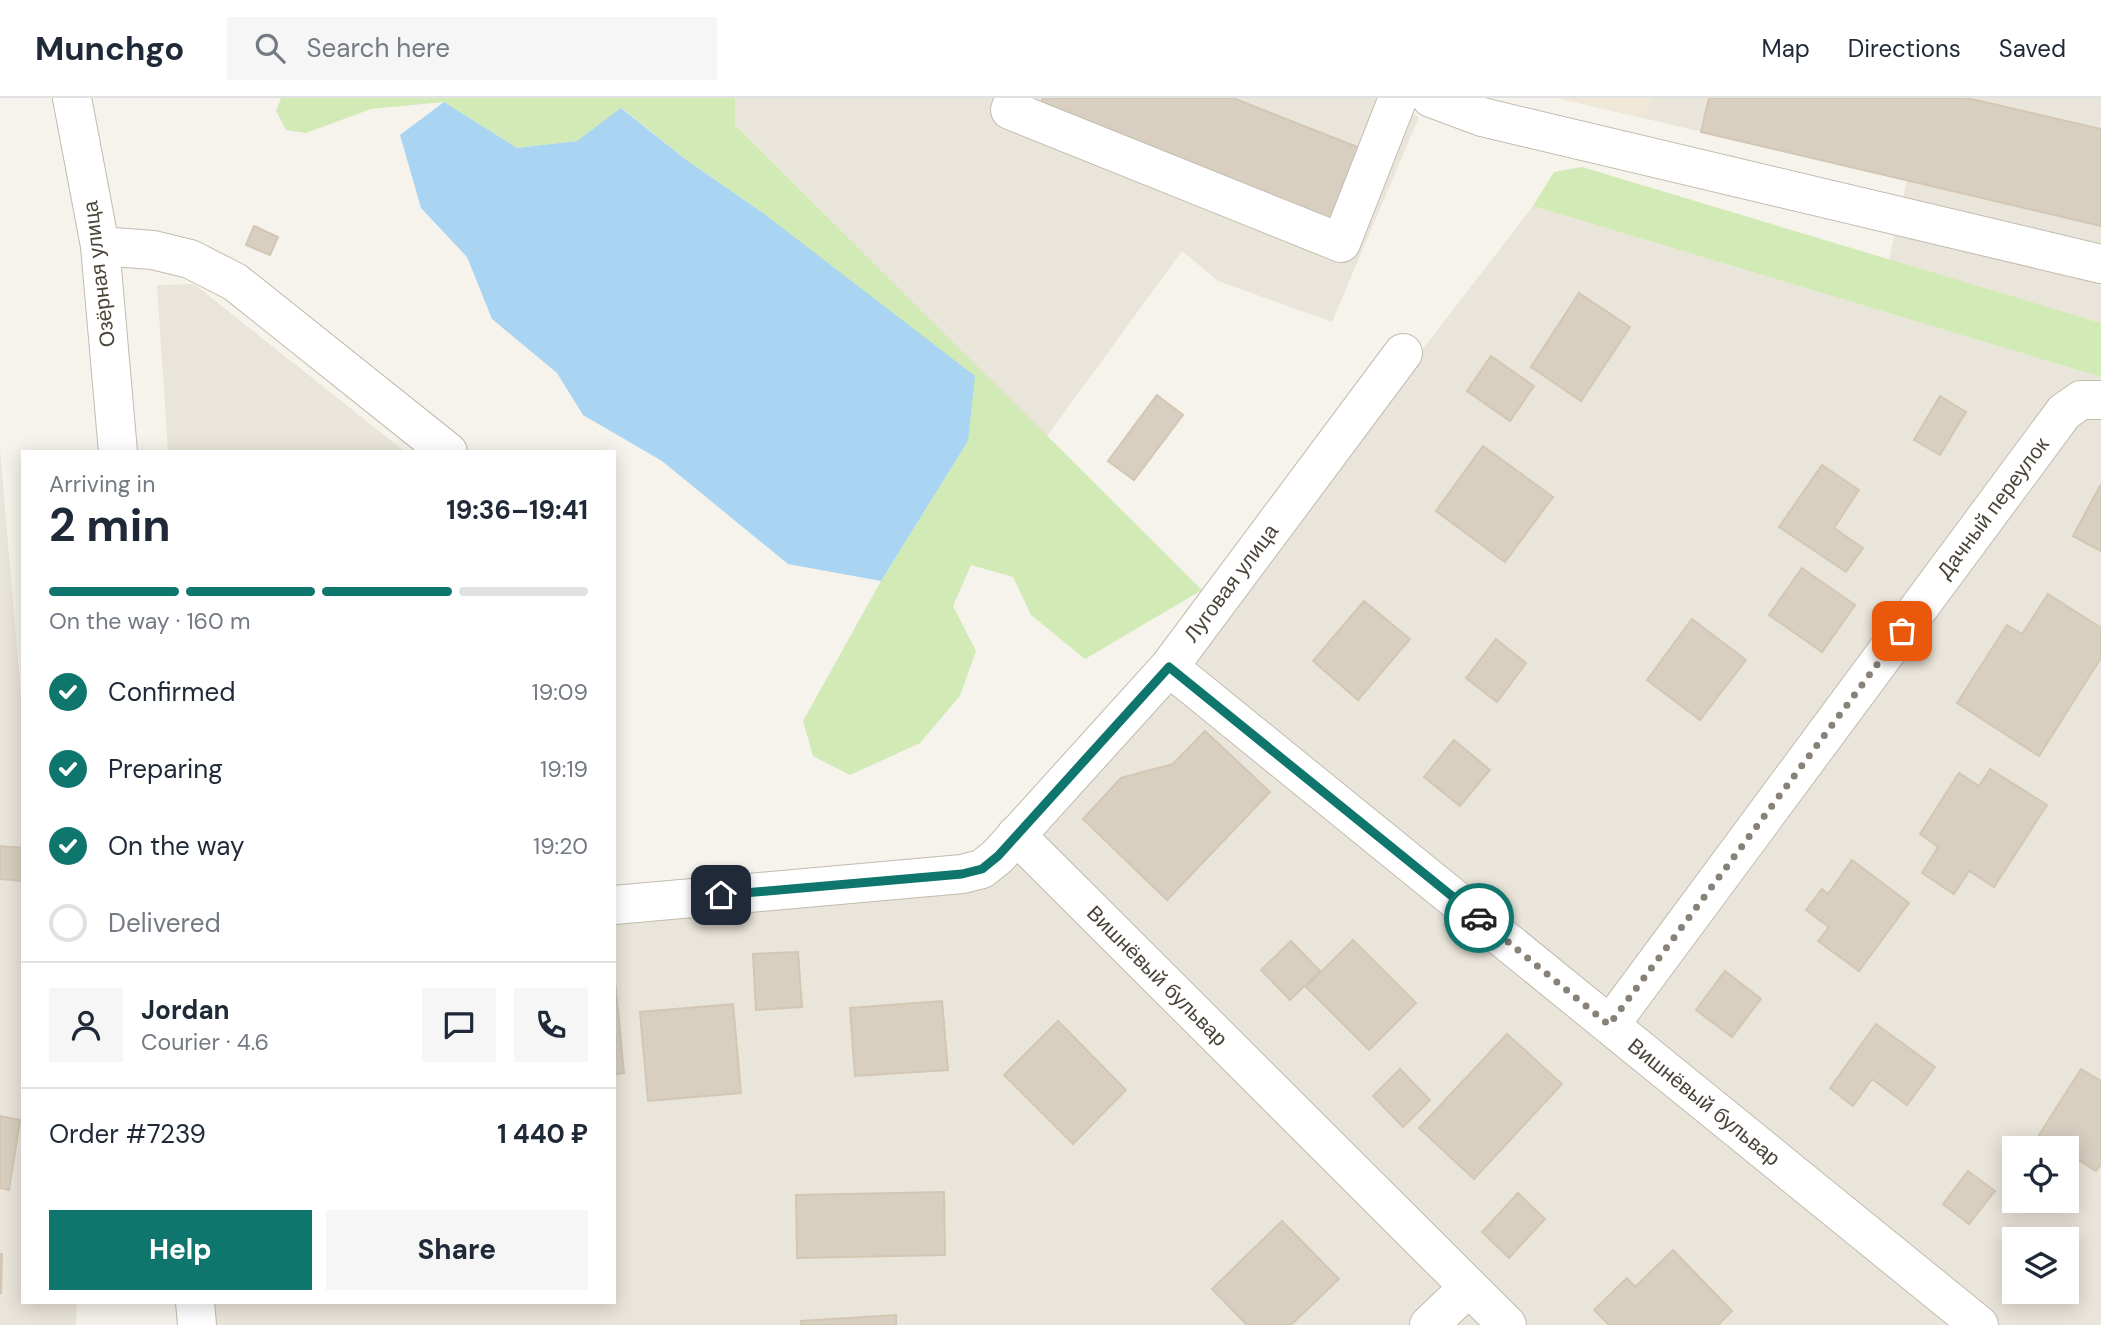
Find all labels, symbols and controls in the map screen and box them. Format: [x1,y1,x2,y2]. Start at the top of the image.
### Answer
search box [227,17,717,80]
text: Munchgo [35,27,185,70]
icon: search [251,29,289,67]
text: Search here [307,31,450,65]
text: Map [1762,33,1810,64]
text: Directions [1848,33,1961,64]
text: Saved [1999,33,2066,64]
street label: Озёрная улица [76,199,122,349]
street label: Дачный переулок [1931,431,2056,584]
text: Arriving in [49,469,155,499]
text: 19:36–19:41 [446,493,588,527]
text: 2 min [49,495,171,555]
street label: Луговая улица [1177,518,1285,648]
pin [1872,601,1932,661]
text: On the way · 160 m [49,606,250,636]
icon: bag [1883,612,1921,650]
icon: check [49,673,87,711]
text: Confirmed [108,675,235,709]
text: 19:09 [532,677,588,707]
icon: check [49,750,87,788]
text: Preparing [108,752,223,786]
text: 19:19 [540,754,588,784]
icon: check [49,827,87,865]
text: On the way [108,829,244,863]
text: 19:20 [533,831,588,861]
pin [691,865,751,925]
icon: home [702,876,740,914]
courier [1444,883,1514,953]
street label: Вишнёвый бульвар [1080,899,1234,1053]
icon: car [1460,899,1498,937]
text: Delivered [108,906,221,940]
button: person [49,988,123,1062]
button: chat [422,988,496,1062]
button: phone [514,988,588,1062]
text: Jordan [141,993,230,1027]
text: Courier · 4.6 [141,1027,269,1057]
street label: Вишнёвый бульвар [1622,1032,1786,1172]
text: Order #7239 [49,1117,206,1151]
text: 1 440 ₽ [497,1117,588,1151]
map controls [2002,1136,2079,1304]
button: locate [2002,1136,2079,1213]
button: Help [49,1210,312,1290]
button: Share [326,1210,588,1290]
button: layers [2002,1227,2079,1304]

